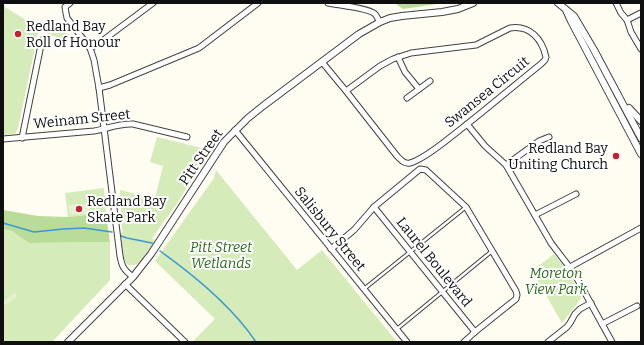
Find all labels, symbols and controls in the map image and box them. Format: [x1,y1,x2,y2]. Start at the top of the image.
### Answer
place label: Redland Bay Roll of Honour [26,18,120,51]
marker: Redland Bay Roll of Honour [13,29,23,39]
street label: Swansea Circuit [441,53,533,131]
street label: Weinam Street [33,105,131,133]
street label: Pitt Street [175,126,227,188]
place label: Redland Bay Uniting Church [508,140,609,173]
marker: Redland Bay Uniting Church [611,151,621,161]
street label: Salisbury Street [291,183,369,275]
place label: Redland Bay Skate Park [87,193,167,226]
marker: Redland Bay Skate Park [74,204,84,214]
street label: Laurel Boulevard [393,214,475,310]
park label: Pitt Street Wetlands [190,239,253,272]
park label: Moreton View Park [525,265,588,298]

